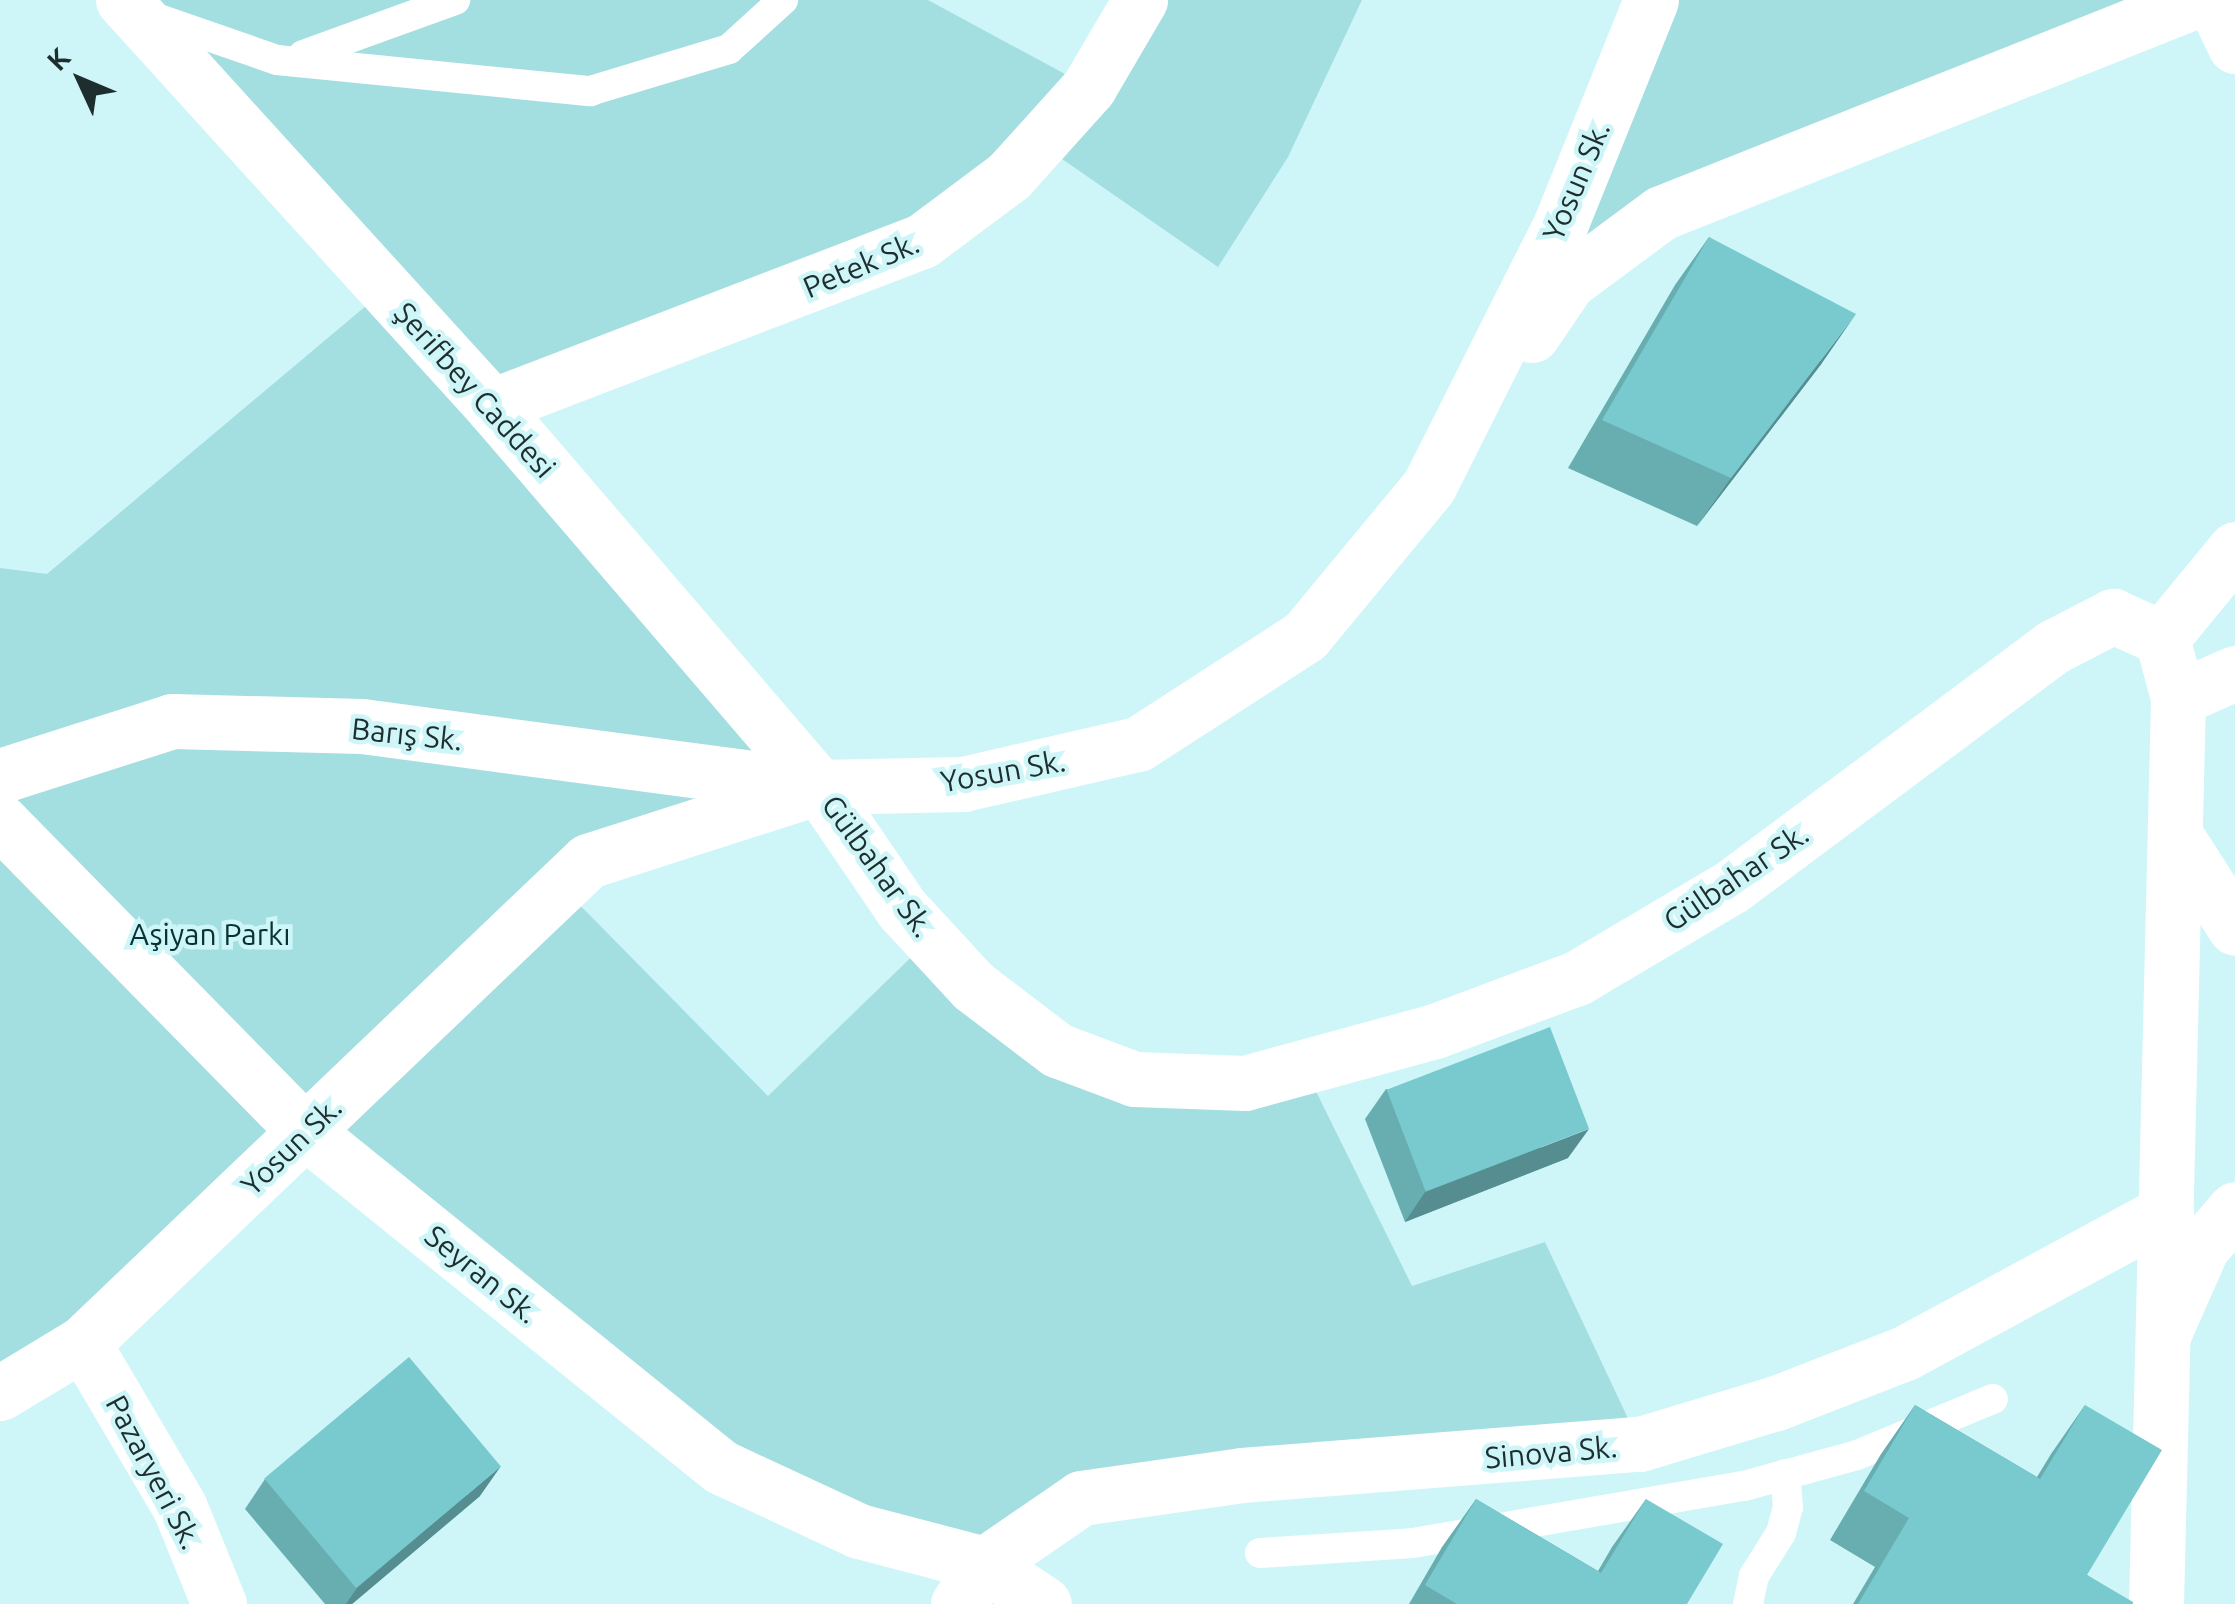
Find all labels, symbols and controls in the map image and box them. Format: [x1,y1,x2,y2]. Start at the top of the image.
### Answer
north arrow [30,30,130,130]
text: K [40,41,76,76]
street label: Yosun Sk. [1535,116,1617,246]
street label: Petek Sk. [798,225,924,305]
street label: Şerifbey Caddesi [387,295,563,485]
street label: Barış Sk. [350,710,464,758]
street label: Yosun Sk. [938,742,1068,800]
street label: Gülbahar Sk. [814,788,942,944]
street label: Gülbahar Sk. [1657,815,1815,939]
park label: Aşiyan Parkı [130,916,290,952]
street label: Yosun Sk. [233,1089,349,1203]
street label: Seyran Sk. [418,1217,546,1331]
street label: Pazaryeri Sk. [98,1389,210,1555]
street label: Sinova Sk. [1483,1428,1619,1476]

